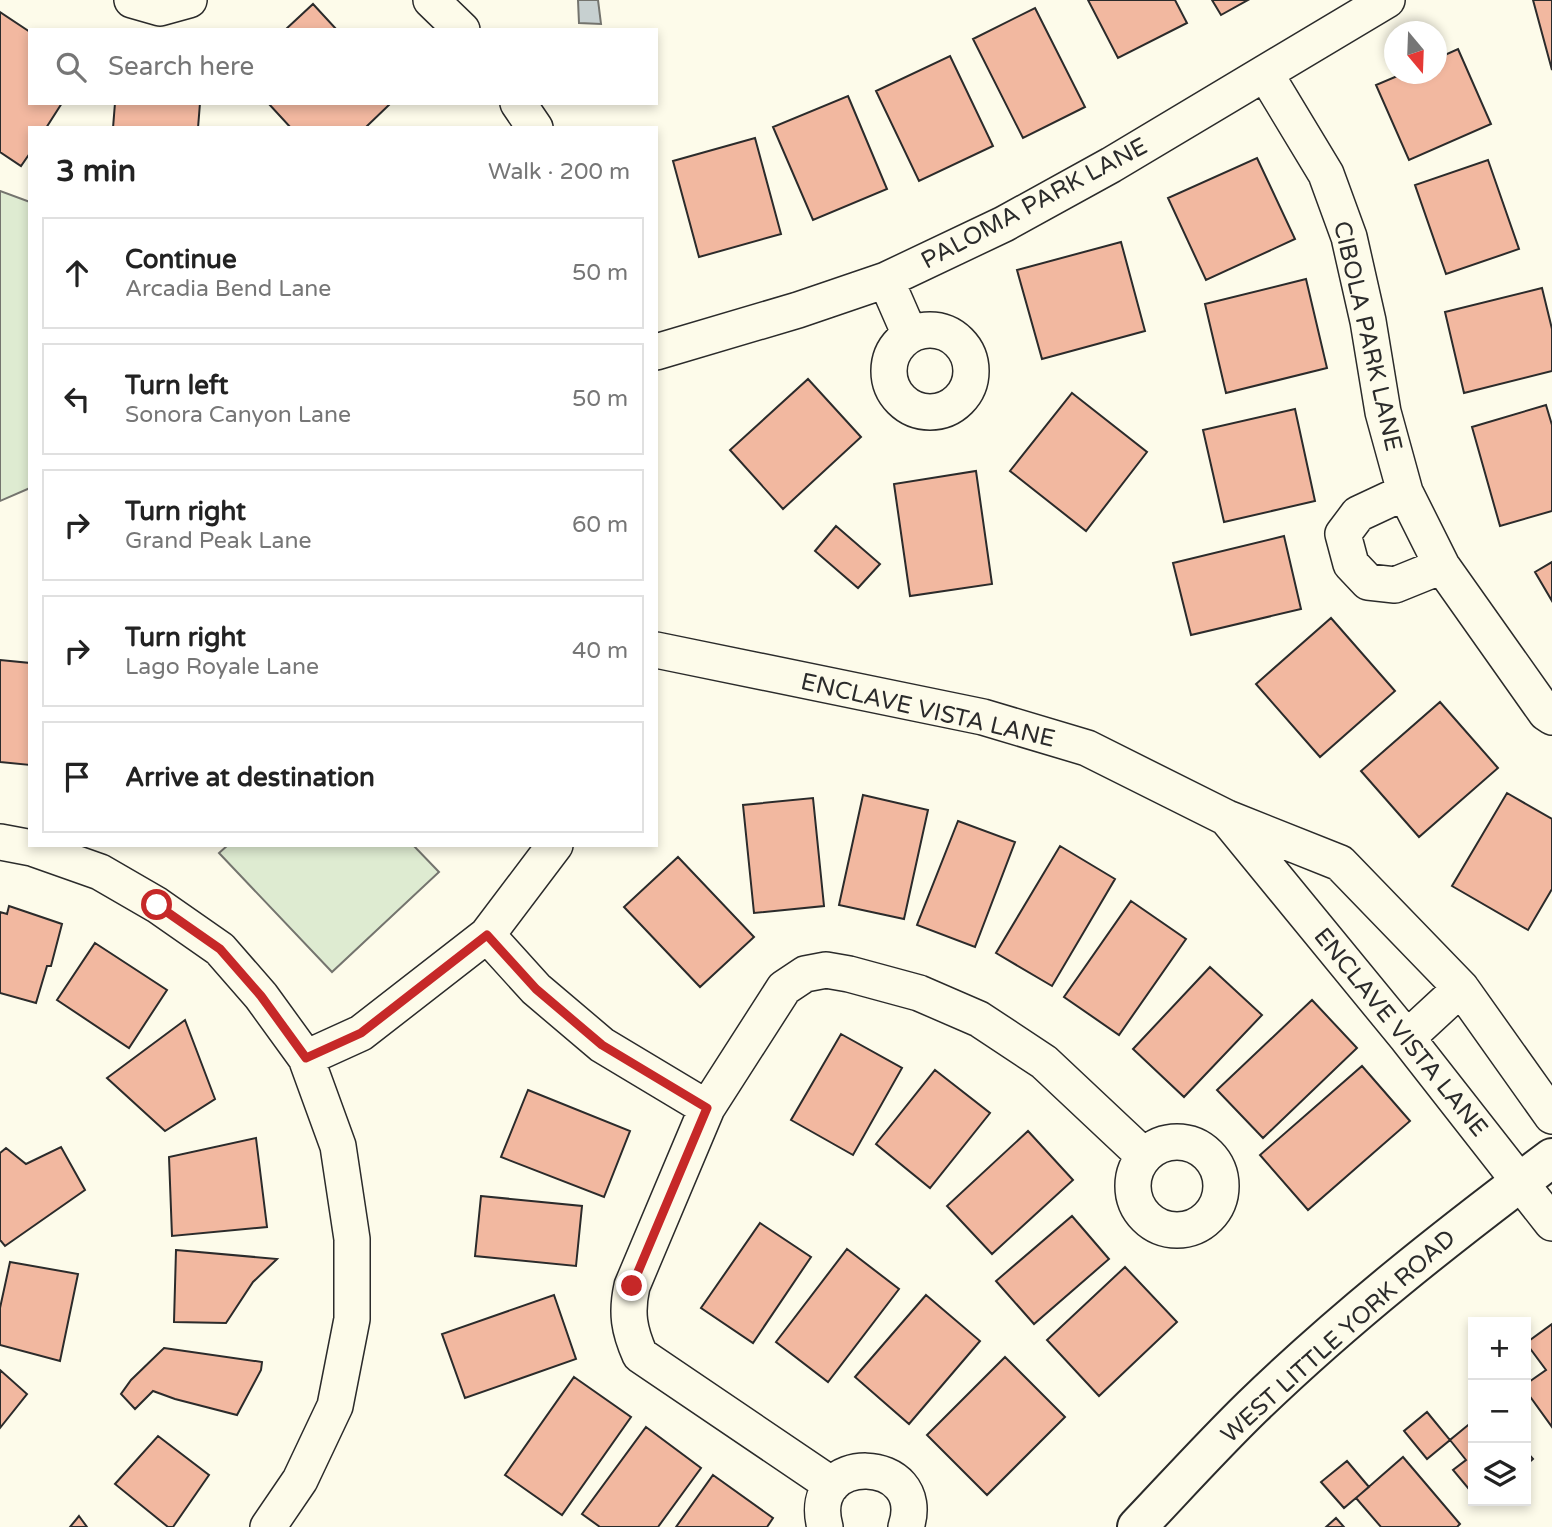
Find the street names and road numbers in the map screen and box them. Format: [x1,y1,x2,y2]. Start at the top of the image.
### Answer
street label: PALOMA PARK LANE [916,132,1152,275]
street label: CIBOLA PARK LANE [1327,218,1408,454]
street label: ENCLAVE VISTA LANE [798,667,1058,754]
street label: ENCLAVE VISTA LANE [1307,922,1494,1143]
street label: WEST LITTLE YORK ROAD [1215,1223,1461,1449]

